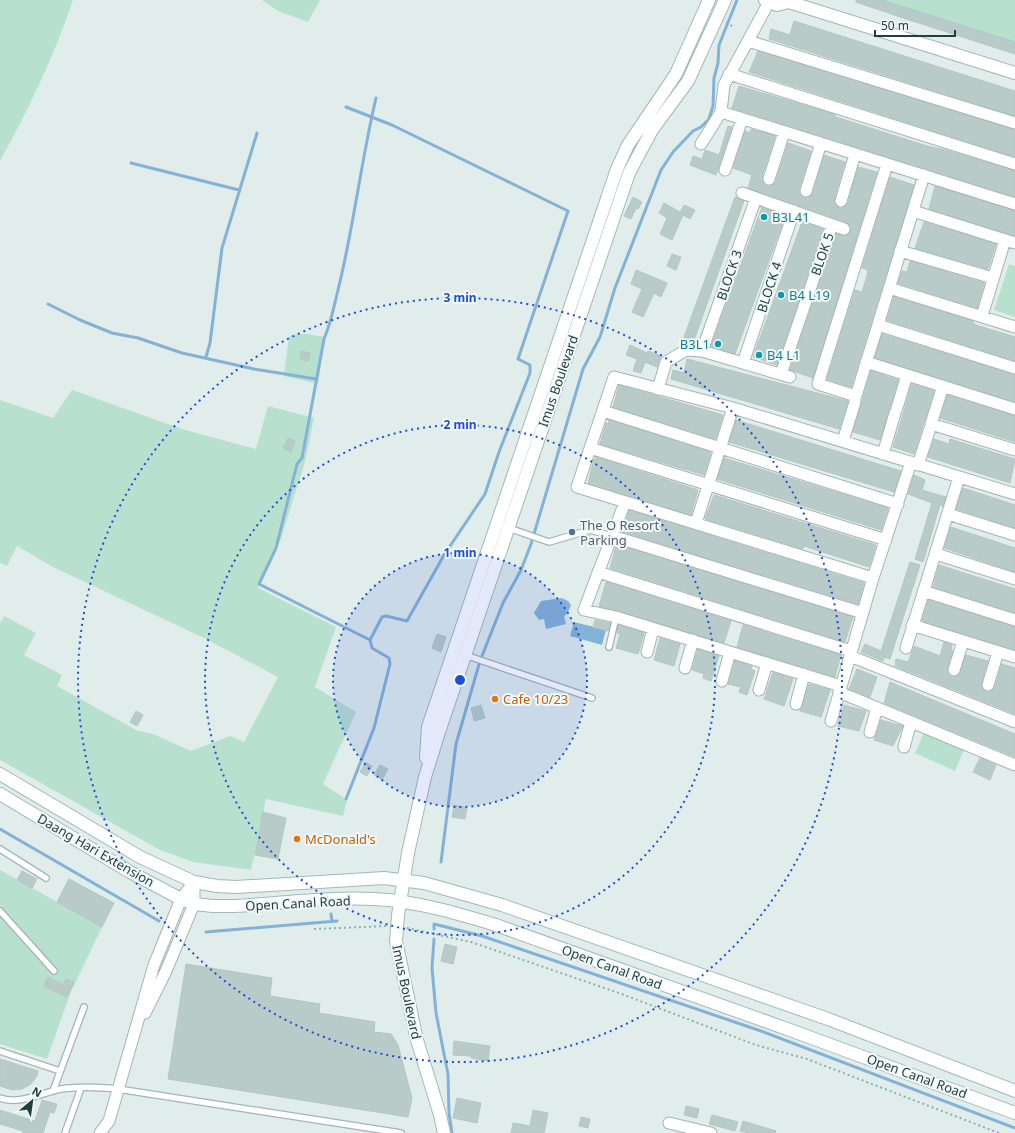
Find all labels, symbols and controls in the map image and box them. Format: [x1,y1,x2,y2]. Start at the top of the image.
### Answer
scale bar [875,12,955,38]
text: 50 m [881,17,909,34]
place label: B3L41 [772,208,810,226]
marker: B3L41 [759,212,769,222]
street label: BLOK 5 [806,230,838,278]
street label: BLOCK 3 [712,247,746,303]
street label: BLOCK 4 [752,259,786,315]
place label: B4 L19 [789,286,830,304]
text: 3 min [443,289,477,306]
marker: B4 L19 [776,290,786,300]
street label: Imus Boulevard [534,333,582,429]
place label: B3L1 [680,335,710,353]
marker: B3L1 [713,339,723,349]
place label: B4 L1 [767,346,801,364]
marker: B4 L1 [754,350,764,360]
text: 2 min [443,416,477,433]
place label: The O Resort Parking [580,516,659,549]
marker: The O Resort Parking [567,527,577,537]
text: 1 min [443,544,477,561]
centre of rings [453,673,467,687]
place label: Cafe 10/23 [503,690,568,708]
marker: Cafe 10/23 [490,694,500,704]
street label: Daang Hari Extension [34,809,158,891]
place label: McDonald's [305,830,376,848]
marker: McDonald's [292,834,302,844]
street label: Open Canal Road [245,891,351,915]
street label: Open Canal Road [559,940,665,994]
street label: Imus Boulevard [388,943,426,1041]
street label: Open Canal Road [864,1049,970,1103]
north arrow [12,1081,52,1121]
text: N [30,1083,45,1101]

